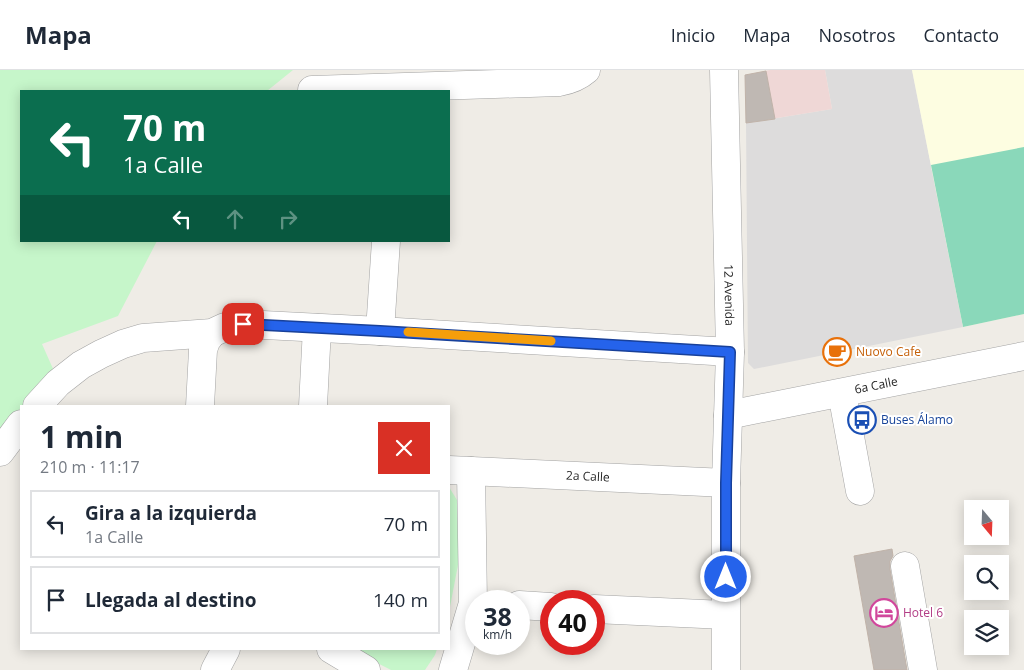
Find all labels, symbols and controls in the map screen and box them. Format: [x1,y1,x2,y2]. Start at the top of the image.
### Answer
text: Mapa [25,18,92,51]
text: Inicio [671,23,715,47]
text: Mapa [743,23,791,47]
text: Nosotros [819,23,896,47]
text: Contacto [924,23,999,47]
text: 70 m [123,104,206,151]
icon: left [40,110,105,175]
text: 1a Calle [123,149,203,179]
icon: left [168,205,196,233]
icon: ahead [221,205,249,233]
icon: right [274,205,302,233]
street label: 12 Avenida [720,264,738,326]
pin [222,303,264,345]
icon: arrive [229,310,257,338]
cafe icon: Nuovo Cafe [822,337,852,367]
place label: Nuovo Cafe [856,343,921,360]
street label: 6a Calle [853,372,899,398]
bus stop icon: Buses Álamo [847,405,877,435]
place label: Buses Álamo [881,411,953,428]
text: 1 min [40,416,123,457]
button: close [378,422,430,474]
text: 210 m · 11:17 [40,456,140,478]
street label: 2a Calle [566,467,610,486]
text: Gira a la izquierda [85,500,257,526]
north arrow [964,500,1009,545]
map controls [964,500,1009,655]
icon: left [42,510,70,538]
text: 70 m [384,511,428,537]
text: 1a Calle [85,526,143,548]
position arrow [699,550,751,602]
button: search [964,555,1009,600]
icon: arrive [42,586,70,614]
text: Llegada al destino [85,587,257,613]
text: 140 m [373,587,428,613]
speed limit sign: 40 [540,590,605,655]
hotel icon: Hotel 6 [869,598,899,628]
text: 38 [483,599,512,633]
place label: Hotel 6 [903,604,943,621]
button: layers [964,610,1009,655]
text: km/h [483,626,512,643]

